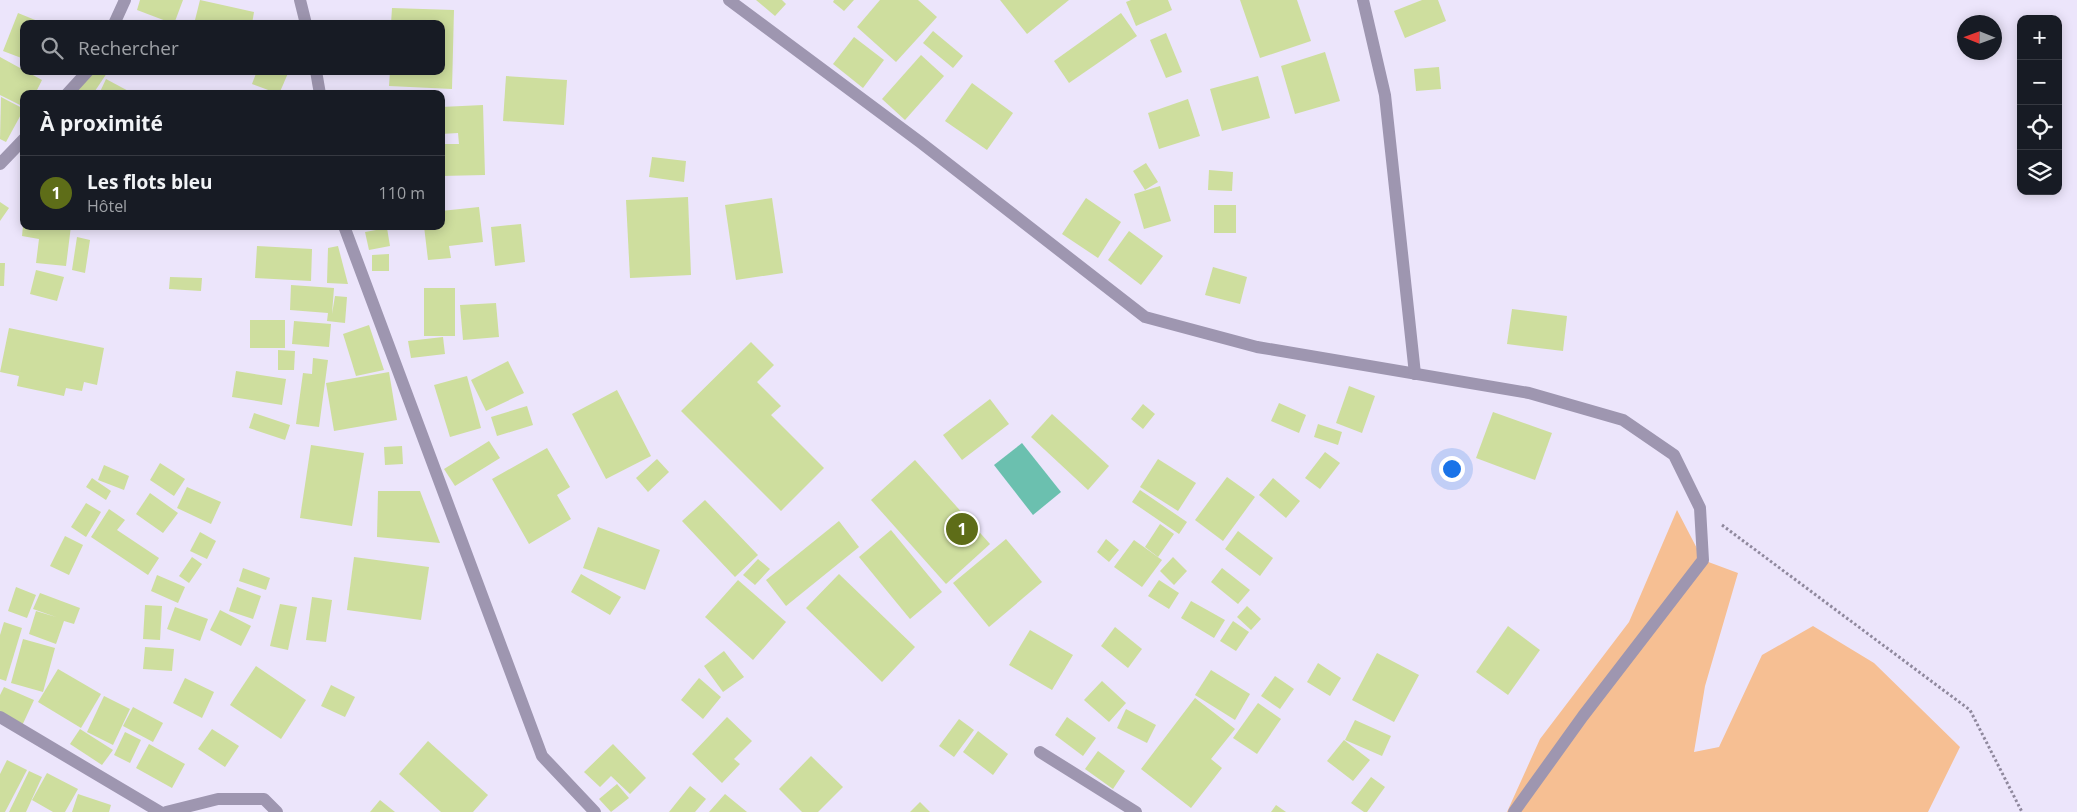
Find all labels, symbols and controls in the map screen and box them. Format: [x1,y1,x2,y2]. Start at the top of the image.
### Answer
north arrow [1957,15,2002,60]
map controls [2017,15,2062,195]
button: + [2017,15,2062,60]
search box [20,20,445,75]
icon: search [38,34,66,62]
text: Rechercher [78,35,179,61]
button: − [2017,60,2062,105]
button: locate [2017,105,2062,150]
text: À proximité [40,109,163,137]
button: layers [2017,150,2062,195]
text: Les flots bleu [87,169,212,195]
text: 1 [51,182,61,204]
text: 110 m [379,182,425,204]
text: Hôtel [87,195,127,217]
your location [1439,456,1465,482]
pin: 1 [946,510,978,548]

